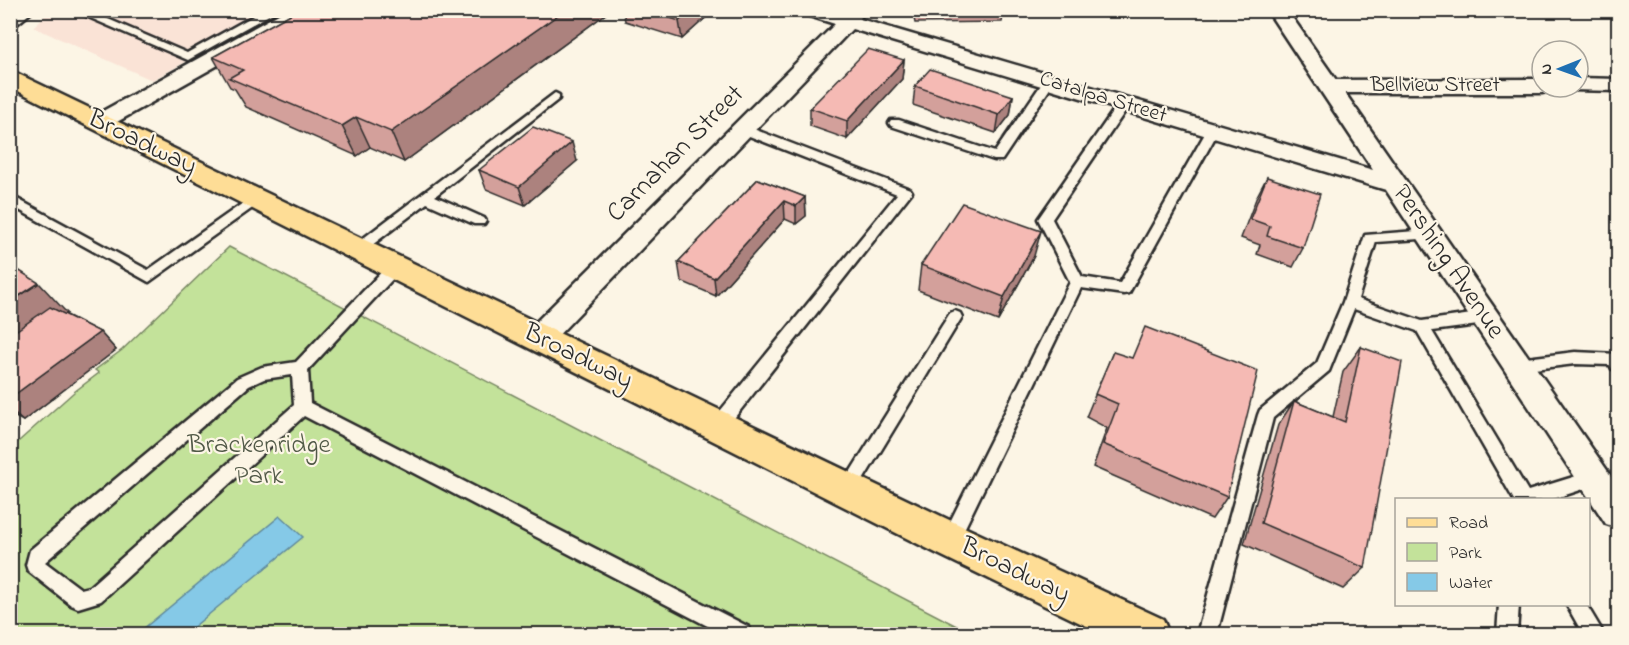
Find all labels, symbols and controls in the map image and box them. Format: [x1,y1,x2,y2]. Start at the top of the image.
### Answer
north arrow [1530,39,1590,99]
street label: Catalpa Street [1035,63,1171,133]
text: N [1535,63,1559,75]
street label: Bellview Street [1369,70,1500,102]
street label: Carnahan Street [598,76,754,232]
street label: Broadway [80,99,203,186]
street label: Pershing Avenue [1382,177,1515,348]
street label: Broadway [516,313,639,400]
park label: Brackenridge Park [187,426,331,496]
legend [1395,498,1590,606]
text: Road [1449,511,1488,537]
street label: Broadway [953,527,1076,614]
text: Park [1449,541,1482,567]
text: Water [1449,571,1493,597]

